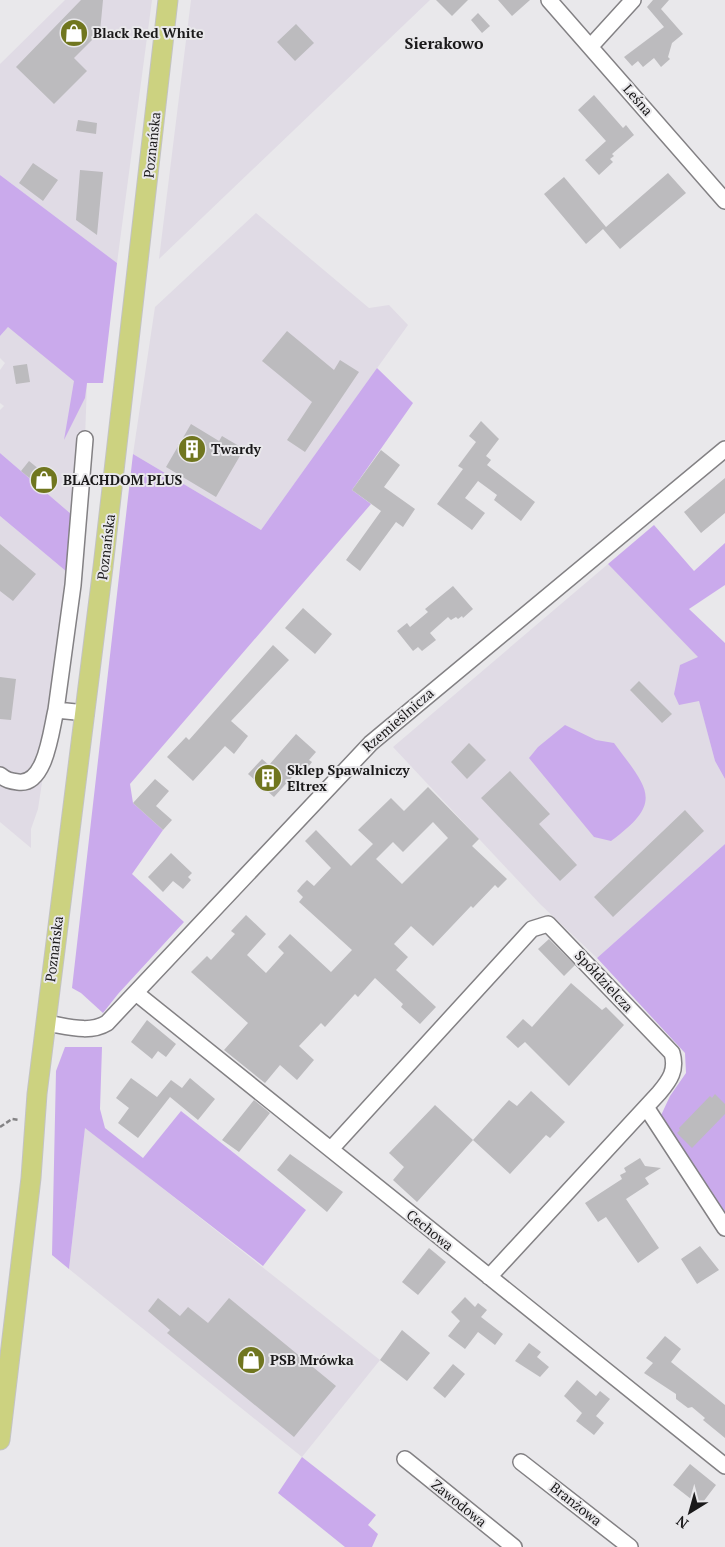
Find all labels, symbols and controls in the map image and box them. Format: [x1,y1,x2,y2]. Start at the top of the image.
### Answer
shop icon: Black Red White [59,18,89,48]
place label: Black Red White [93,23,204,42]
district label: Sierakowo [405,32,484,54]
street label: Leśna [619,80,657,120]
street label: Poznańska [139,111,164,179]
building icon: Twardy [177,434,207,464]
place label: Twardy [211,439,262,458]
shop icon: BLACHDOM PLUS [29,465,59,495]
place label: BLACHDOM PLUS [63,470,182,489]
street label: Poznańska [92,513,119,581]
street label: Rzemieślnicza [358,683,437,756]
place label: Sklep Spawalniczy Eltrex [287,760,410,795]
building icon: Sklep Spawalniczy Eltrex [253,763,283,793]
street label: Poznańska [40,915,67,983]
street label: Spółdzielcza [571,946,638,1016]
street label: Cechowa [403,1205,458,1254]
shop icon: PSB Mrówka [236,1345,266,1375]
place label: PSB Mrówka [270,1350,354,1369]
street label: Zawodowa [428,1474,491,1531]
street label: Branżowa [546,1477,606,1530]
north arrow [665,1487,715,1537]
text: N [672,1512,692,1534]

